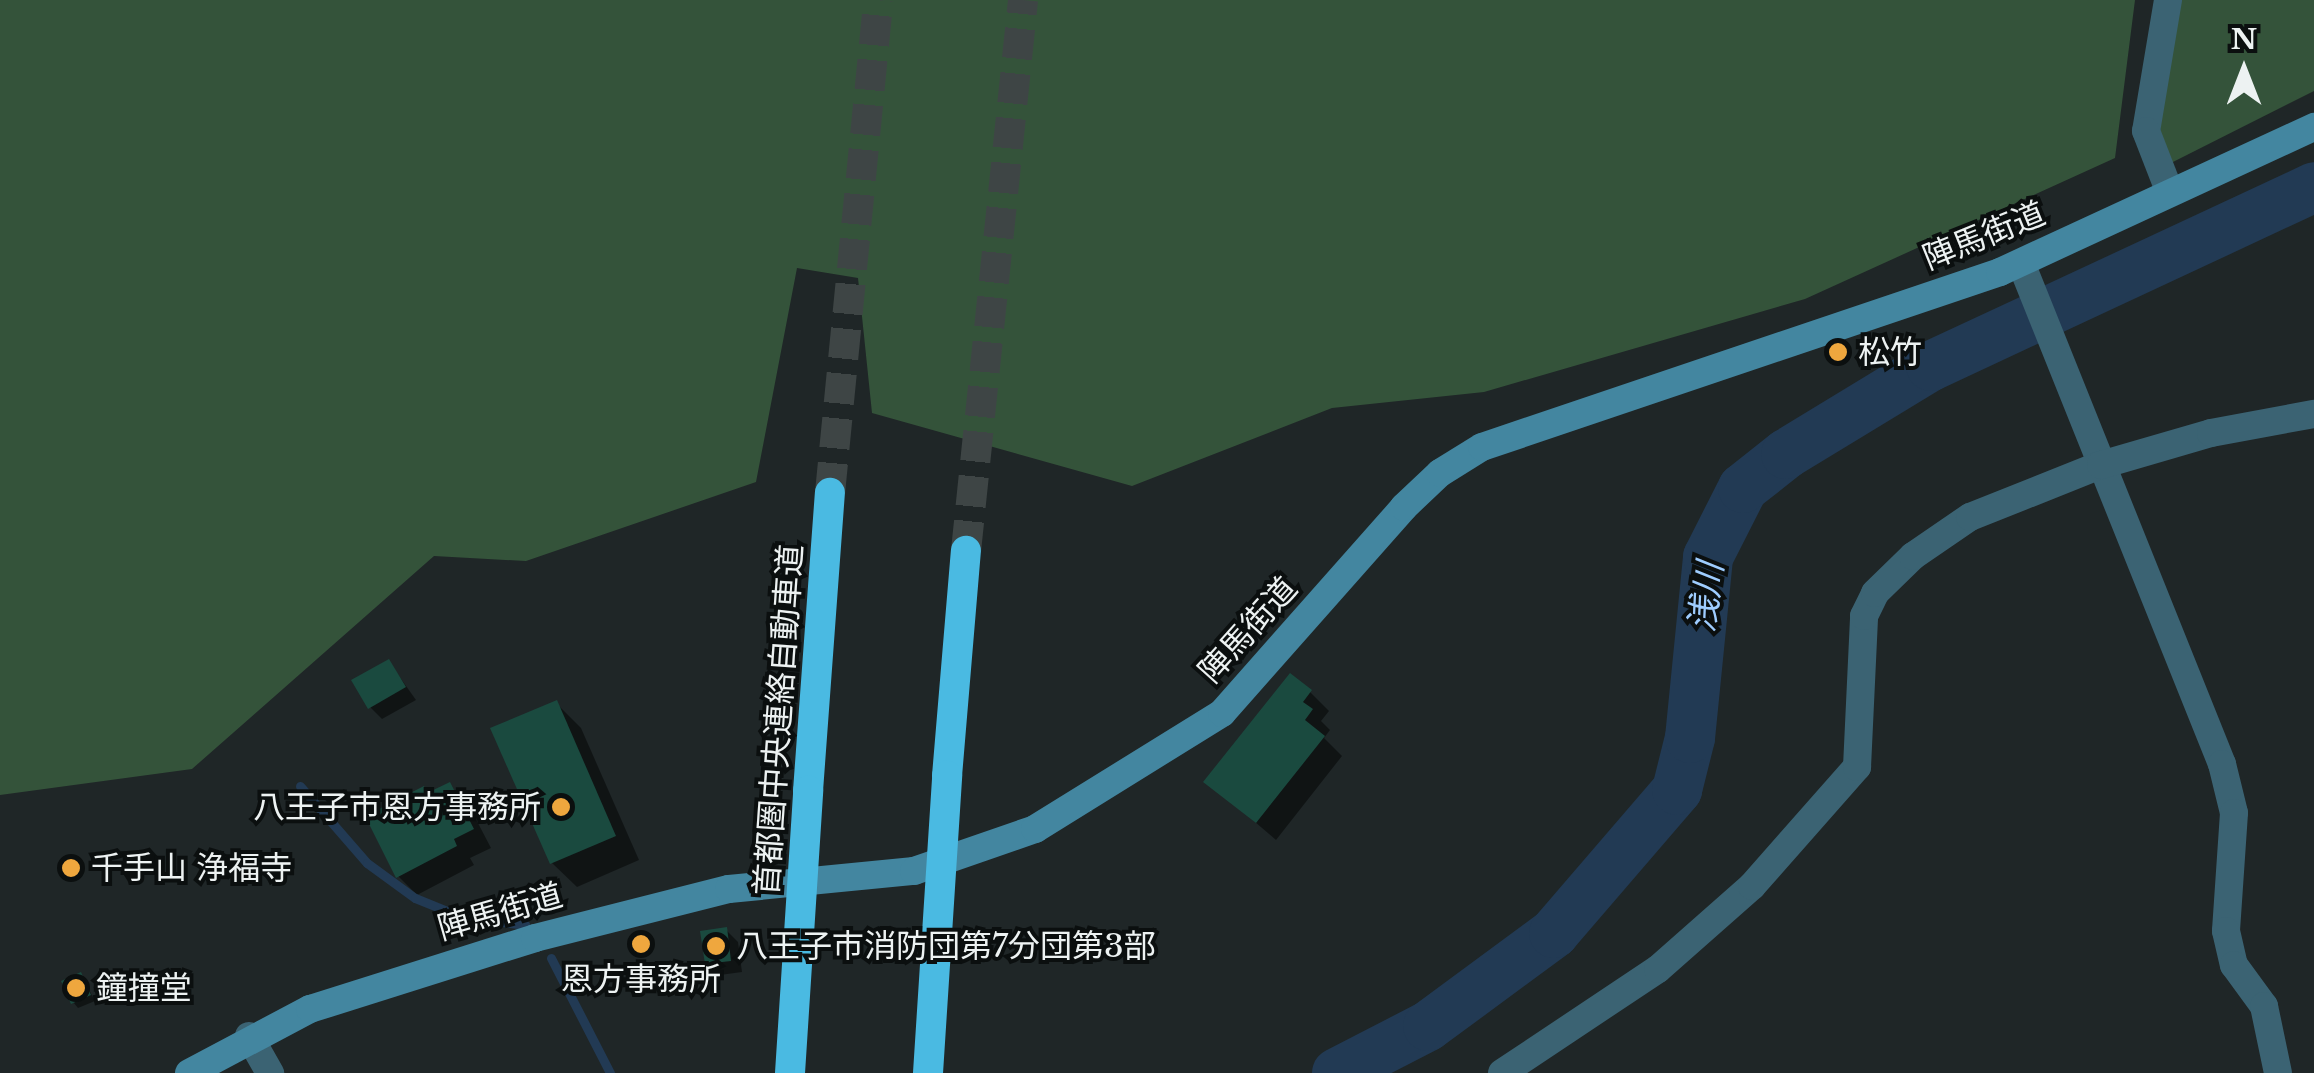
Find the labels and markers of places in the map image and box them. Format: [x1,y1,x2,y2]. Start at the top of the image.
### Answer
place label: 松竹 [1858,333,1922,371]
marker: 松竹 [1827,341,1849,363]
place label: 八王子市恩方事務所 [253,788,541,826]
marker: 八王子市恩方事務所 [550,796,572,818]
place label: 千手山 浄福寺 [91,849,292,887]
marker: 千手山 浄福寺 [60,857,82,879]
place label: 八王子市消防団第7分団第3部 [736,927,1156,965]
marker: 恩方事務所 [630,933,652,955]
marker: 八王子市消防団第7分団第3部 [705,935,727,957]
place label: 恩方事務所 [561,960,721,998]
place label: 鐘撞堂 [96,969,192,1007]
marker: 鐘撞堂 [65,977,87,999]

